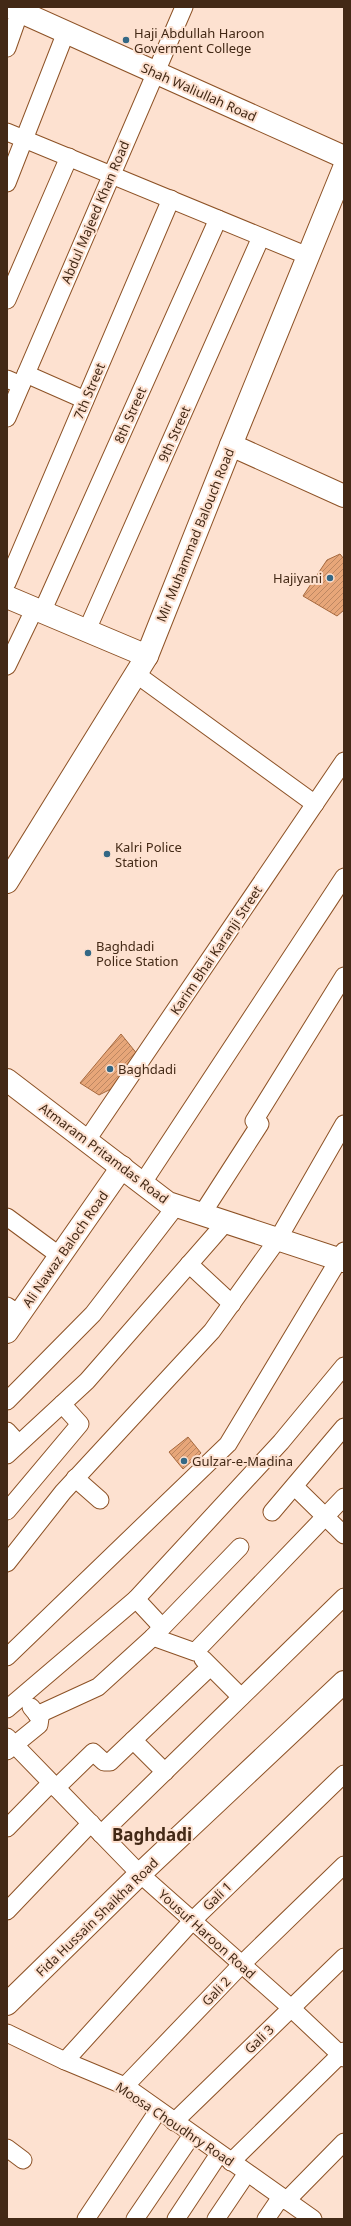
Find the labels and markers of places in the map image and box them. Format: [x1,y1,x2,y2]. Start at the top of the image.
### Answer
place label: Haji Abdullah Haroon Goverment College [134,24,265,57]
marker: Haji Abdullah Haroon Goverment College [121,35,131,45]
place label: Hajiyani [273,569,322,587]
marker: Hajiyani [325,573,335,583]
place label: Kalri Police Station [115,838,182,871]
marker: Kalri Police Station [102,849,112,859]
place label: Baghdadi Police Station [96,937,178,970]
marker: Baghdadi Police Station [83,948,93,958]
place label: Baghdadi [118,1060,176,1078]
marker: Baghdadi [105,1064,115,1074]
place label: Gulzar-e-Madina [192,1452,293,1470]
marker: Gulzar-e-Madina [179,1456,189,1466]

